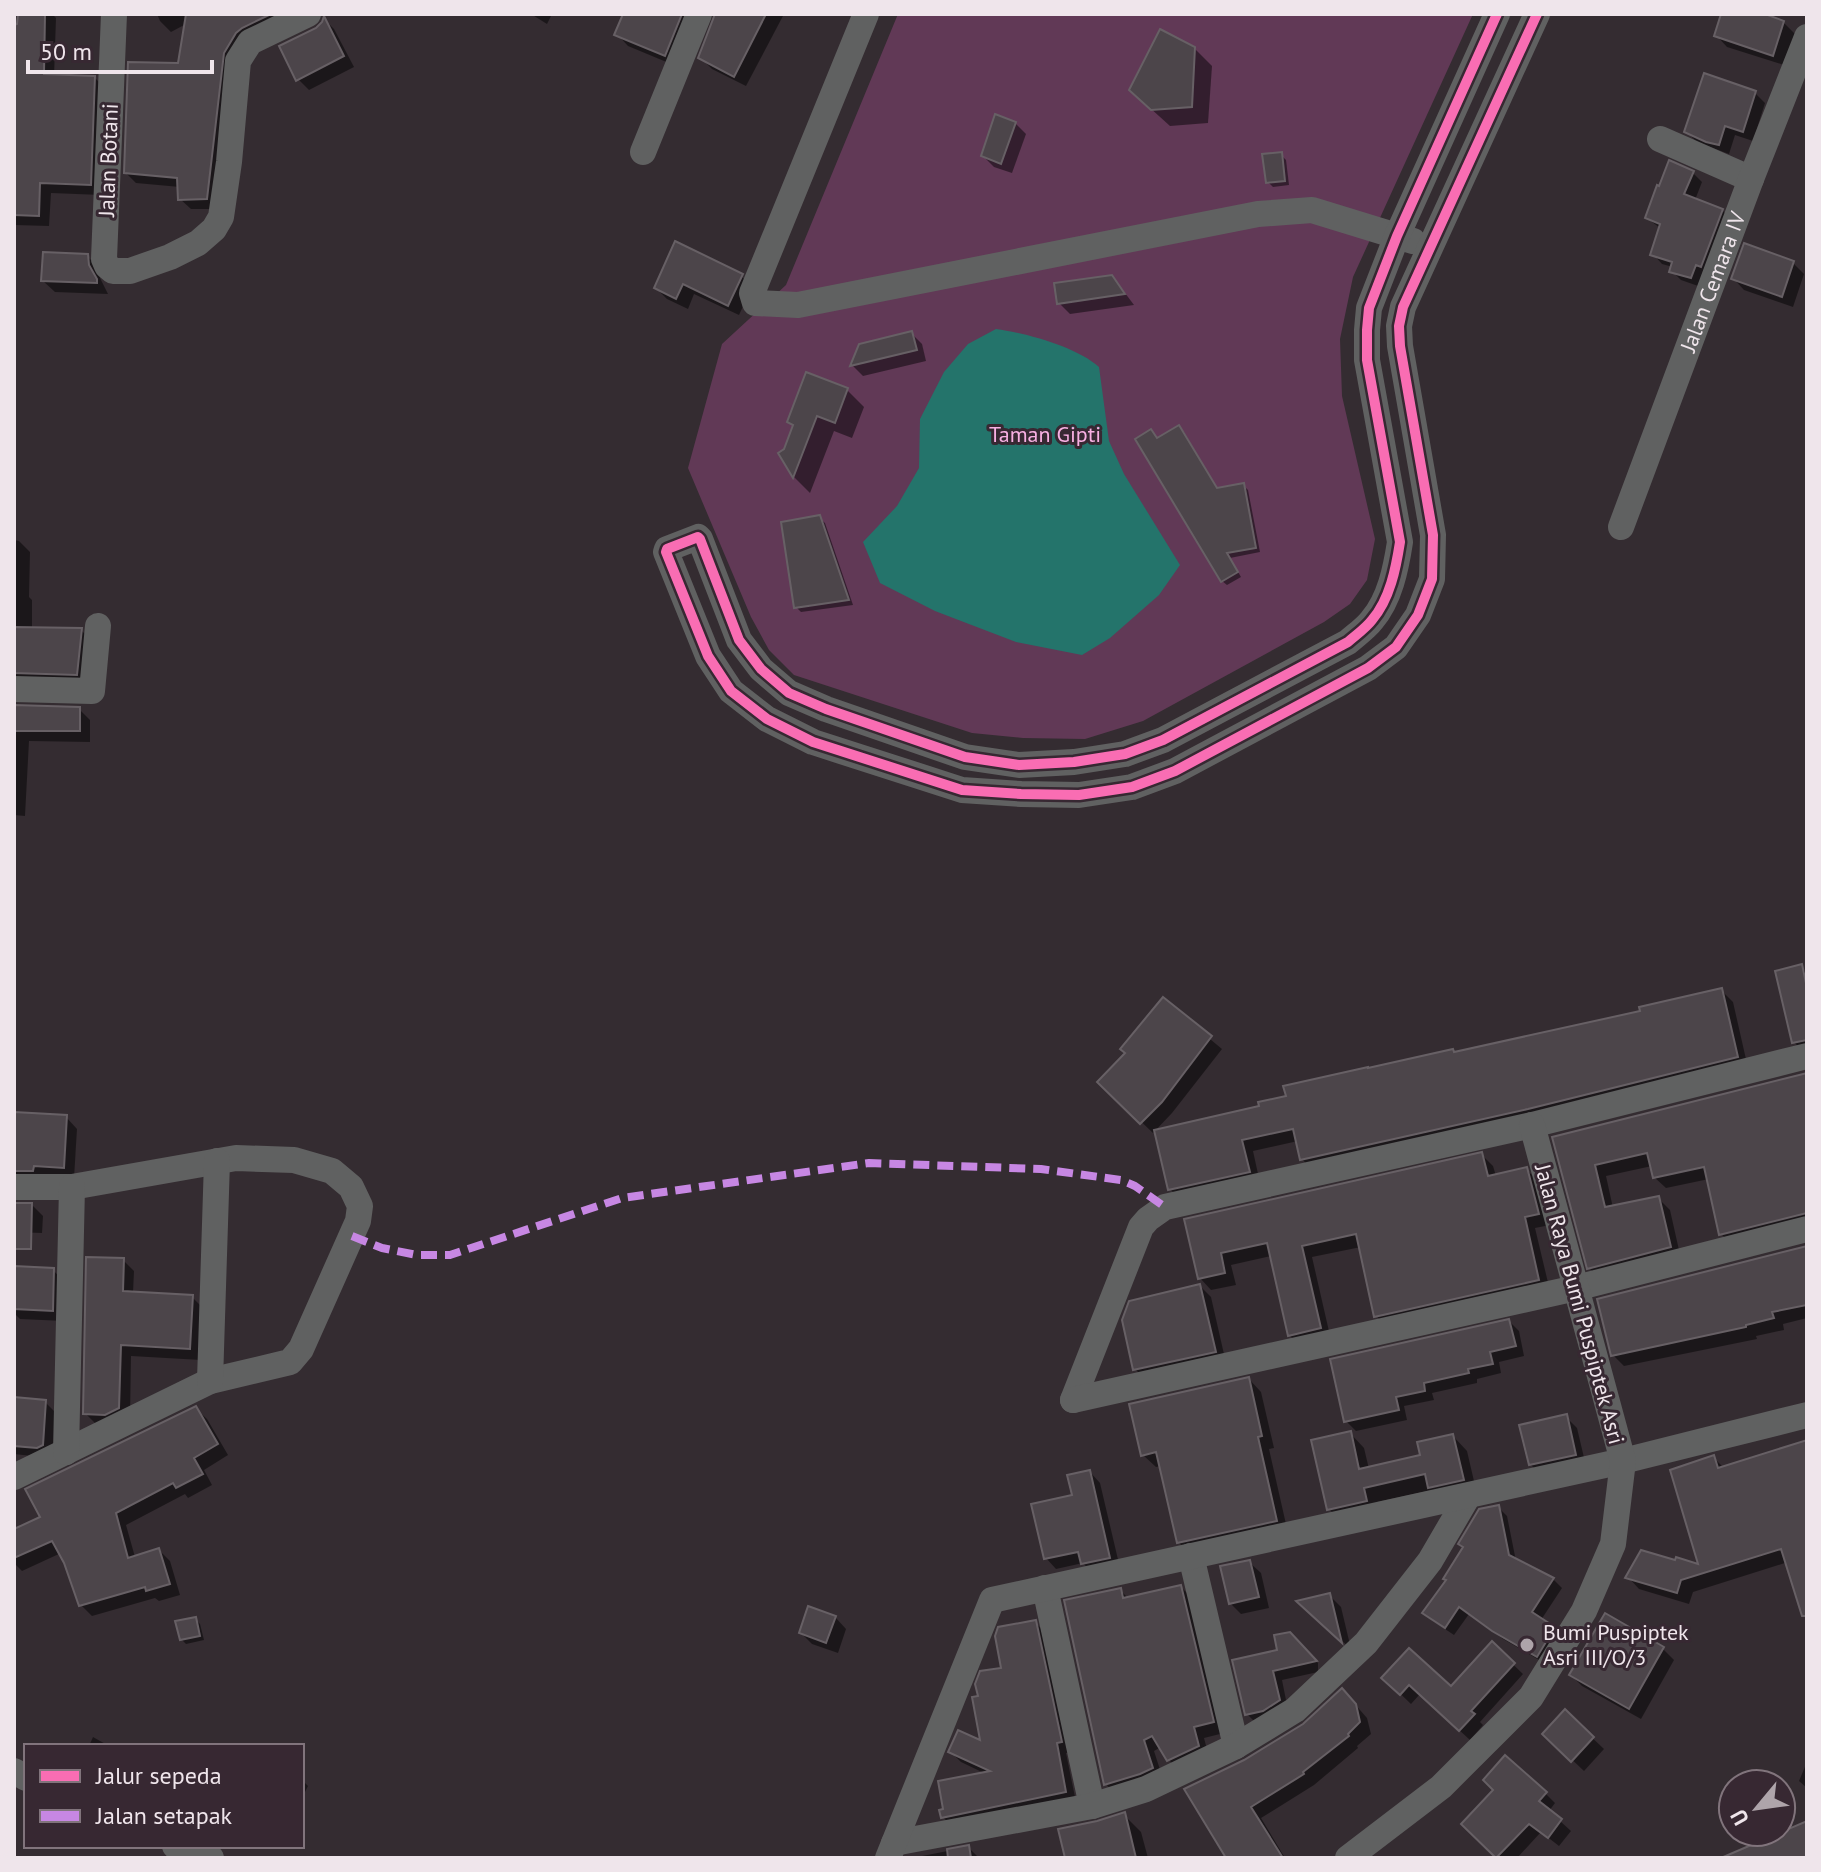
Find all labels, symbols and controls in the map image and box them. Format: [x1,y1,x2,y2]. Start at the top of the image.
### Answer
scale bar [28,24,212,74]
text: 50 m [40,36,92,67]
street label: Jalan Botani [92,103,124,218]
street label: Jalan Cemara IV [1673,207,1752,357]
park label: Taman Gipti [989,420,1101,448]
street label: Jalan Raya Bumi Puspiptek Asri [1529,1160,1631,1447]
place label: Bumi Puspiptek Asri III/O/3 [1543,1618,1689,1671]
marker: Bumi Puspiptek Asri III/O/3 [1518,1636,1536,1654]
legend [24,1744,304,1848]
text: Jalur sepeda [95,1760,222,1791]
north arrow [1717,1768,1797,1848]
text: Jalan setapak [95,1800,233,1831]
text: U [1724,1805,1755,1831]

